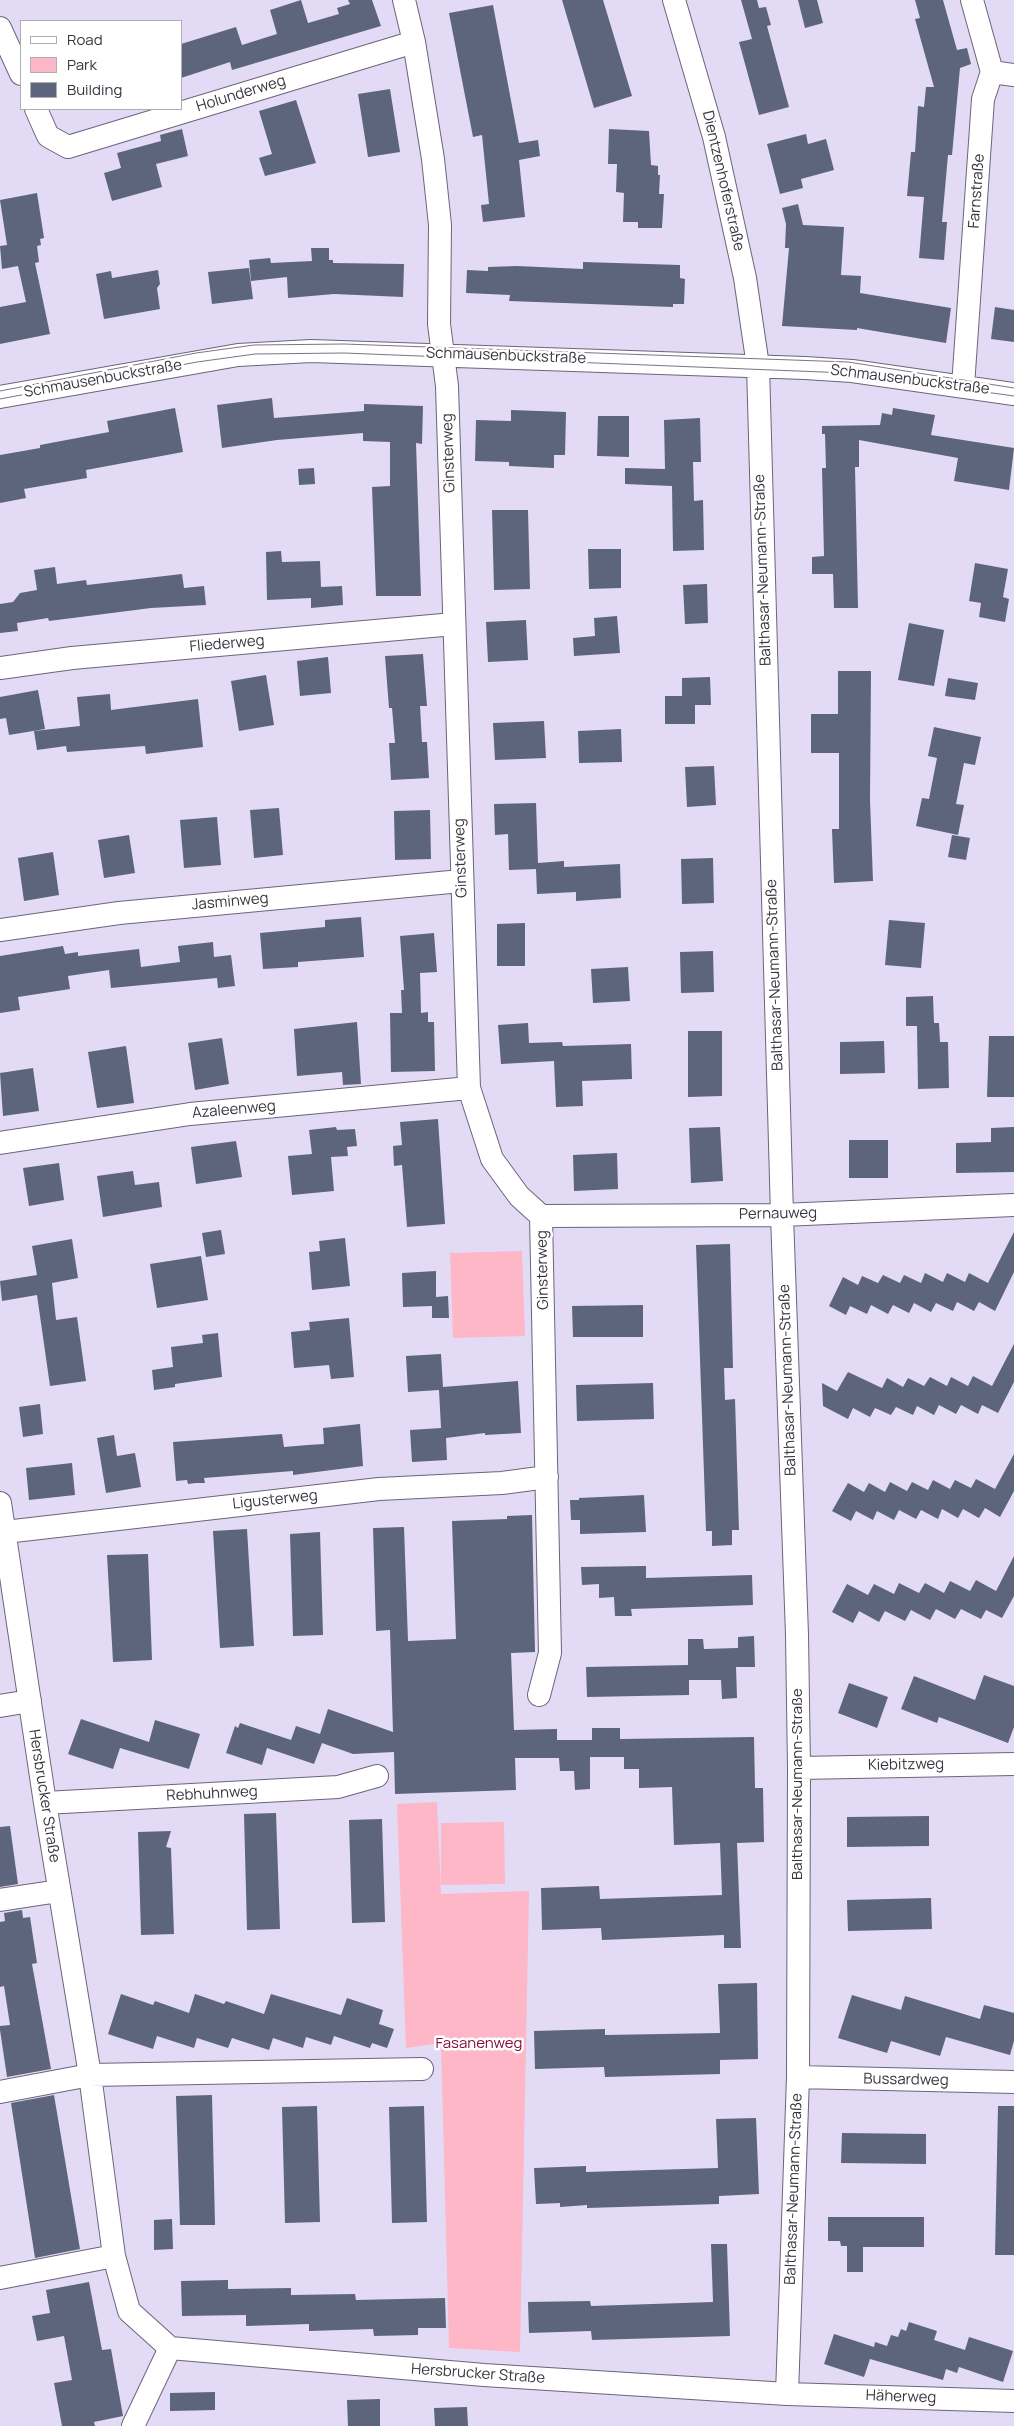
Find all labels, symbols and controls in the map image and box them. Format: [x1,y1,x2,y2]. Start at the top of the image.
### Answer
legend [20,20,182,110]
text: Road [67,29,103,50]
text: Park [67,54,97,75]
street label: Holunderweg [194,72,288,116]
text: Building [67,79,122,100]
street label: Dientzenhoferstraße [698,109,748,253]
street label: Farnstraße [965,153,989,229]
street label: Schmausenbuckstraße [426,344,586,368]
street label: Schmausenbuckstraße [23,356,183,402]
street label: Schmausenbuckstraße [829,361,991,399]
street label: Ginsterweg [439,413,459,493]
street label: Balthasar-Neumann-Straße [751,474,775,666]
street label: Fliederweg [189,632,265,656]
street label: Ginsterweg [451,818,471,898]
street label: Balthasar-Neumann-Straße [763,879,787,1071]
street label: Jasminweg [191,890,269,914]
street label: Azaleenweg [191,1097,277,1123]
street label: Pernauweg [739,1204,817,1224]
street label: Ginsterweg [533,1230,553,1310]
street label: Balthasar-Neumann-Straße [776,1284,800,1476]
street label: Ligusterweg [232,1487,318,1513]
street label: Balthasar-Neumann-Straße [789,1688,807,1880]
street label: Hersbrucker Straße [25,1728,63,1864]
street label: Kiebitzweg [868,1755,944,1775]
street label: Rebhuhnweg [166,1783,258,1805]
park label: Fasanenweg [436,2035,522,2053]
street label: Bussardweg [863,2070,949,2090]
street label: Balthasar-Neumann-Straße [782,2093,806,2285]
street label: Hersbrucker Straße [410,2360,546,2388]
street label: Häherweg [865,2387,937,2407]

